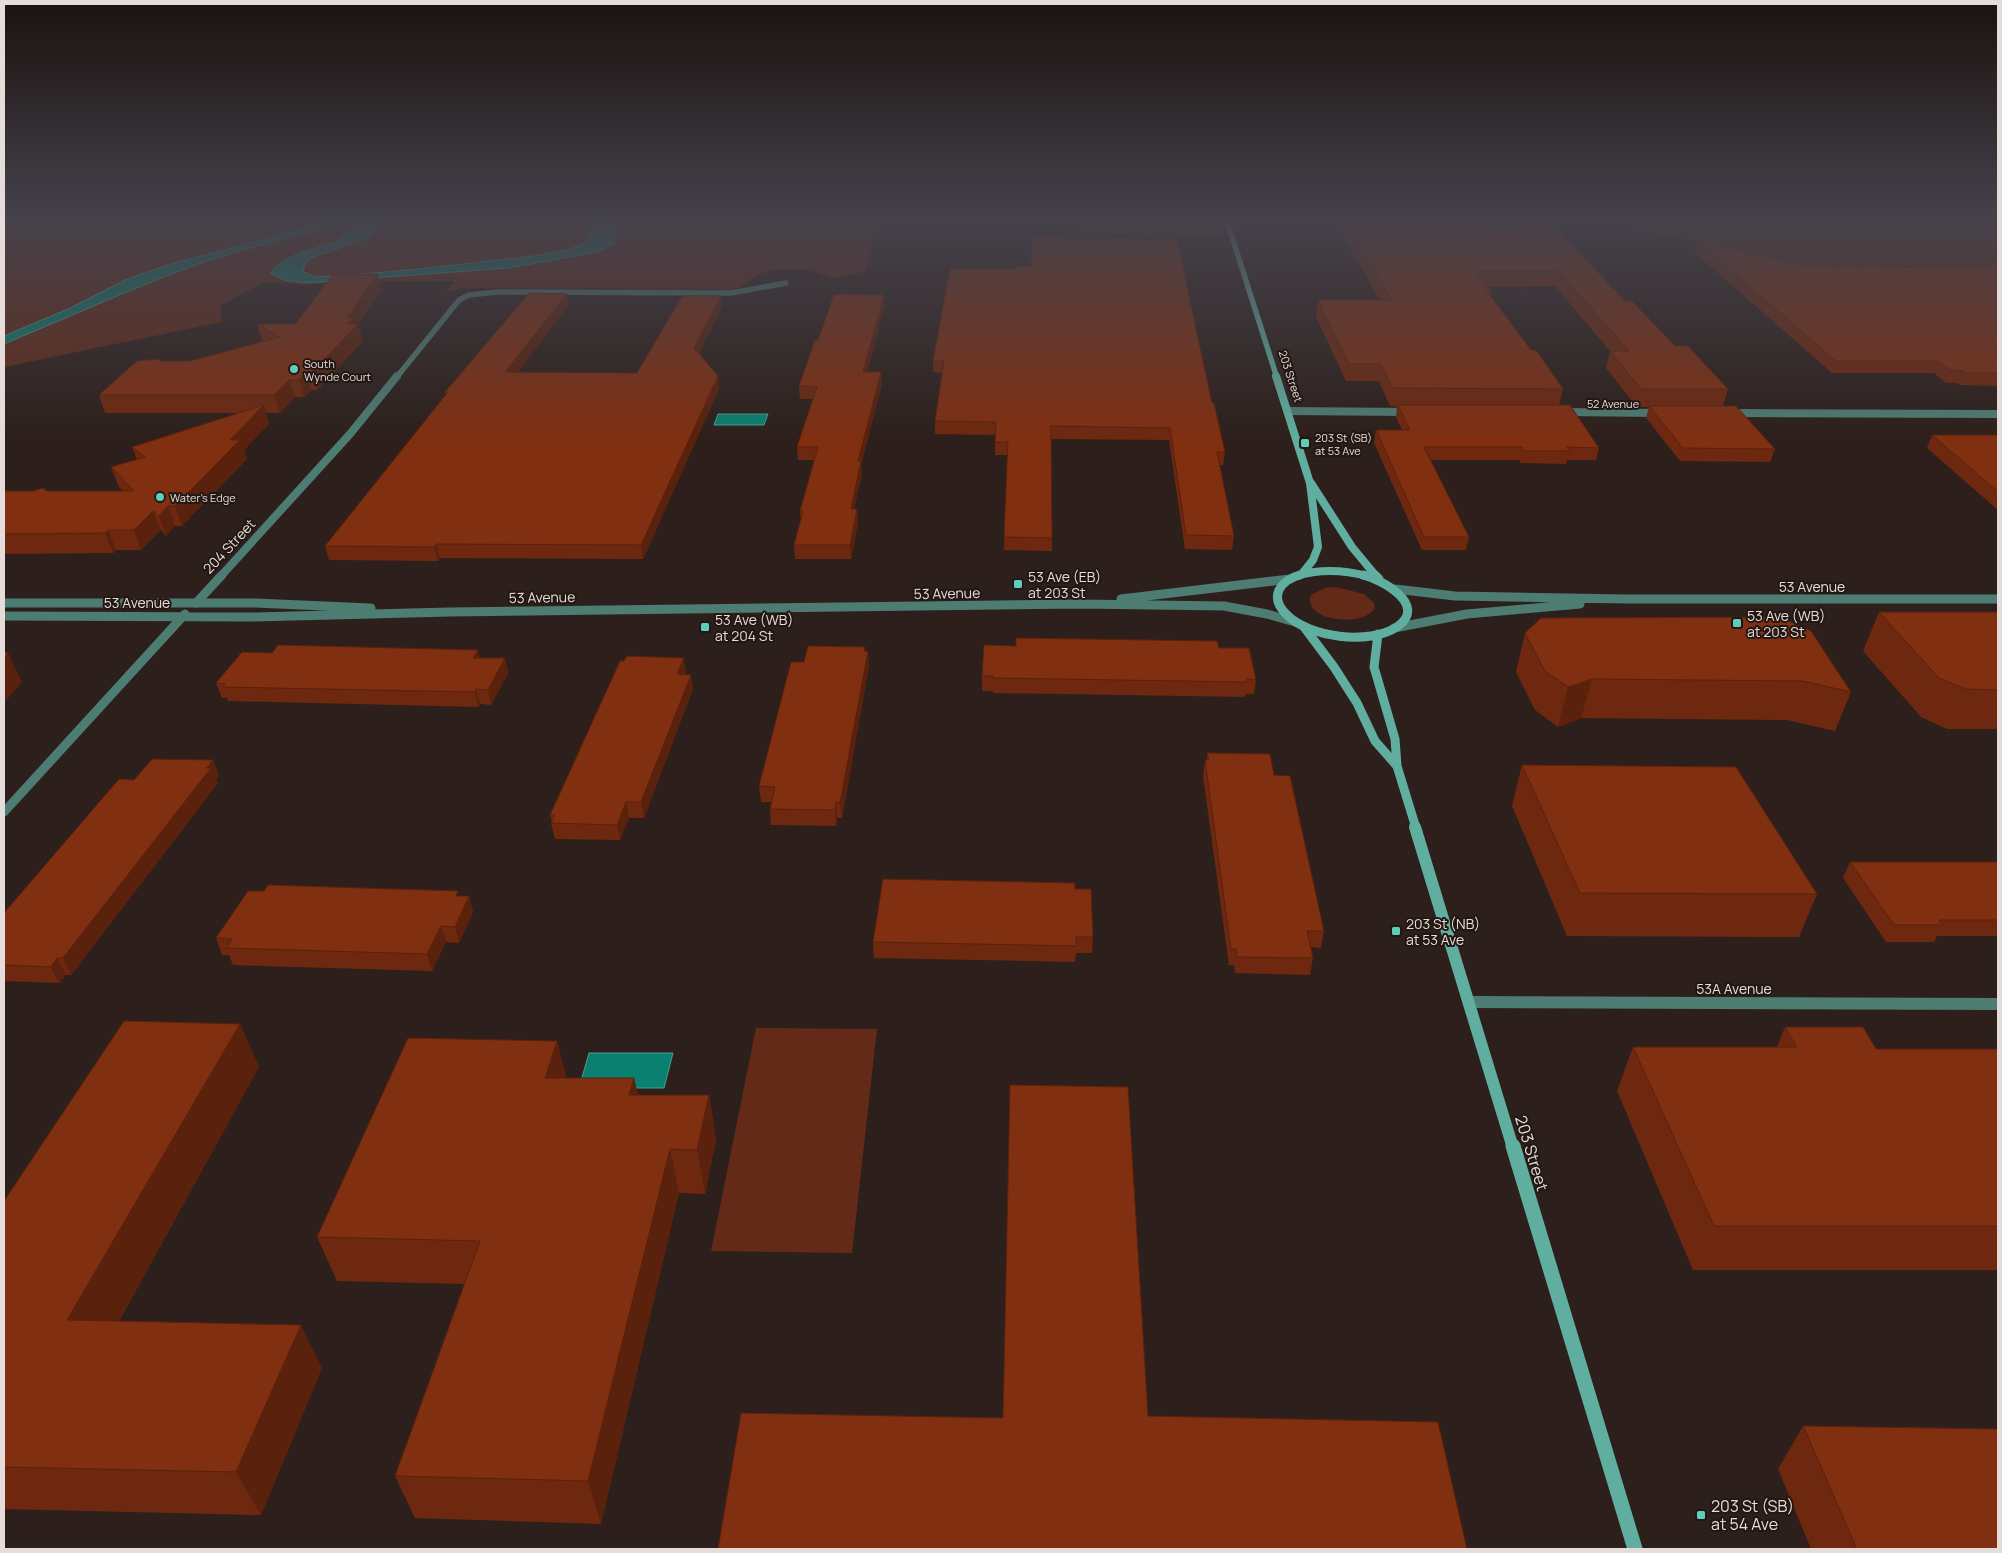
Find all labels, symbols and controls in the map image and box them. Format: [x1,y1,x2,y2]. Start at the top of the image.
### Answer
street label: 203 Street [1276,348,1306,404]
place label: South Wynde Court [304,356,371,384]
marker: South Wynde Court [288,363,300,375]
street label: 52 Avenue [1587,396,1640,411]
place label: 203 St (SB) at 53 Ave [1315,430,1372,458]
marker: 203 St (SB) at 53 Ave [1299,437,1311,449]
place label: Water's Edge [170,490,236,505]
marker: Water's Edge [154,491,166,503]
street label: 204 Street [199,514,260,578]
place label: 53 Ave (EB) at 203 St [1028,567,1101,602]
street label: 53 Avenue [1779,577,1845,596]
marker: 53 Ave (EB) at 203 St [1012,578,1024,590]
street label: 53 Avenue [914,583,980,603]
street label: 53 Avenue [509,587,575,607]
street label: 53 Avenue [104,593,170,612]
place label: 53 Ave (WB) at 203 St [1747,606,1825,641]
place label: 53 Ave (WB) at 204 St [715,610,793,645]
marker: 53 Ave (WB) at 203 St [1731,617,1743,629]
marker: 53 Ave (WB) at 204 St [699,621,711,633]
place label: 203 St (NB) at 53 Ave [1406,914,1480,949]
marker: 203 St (NB) at 53 Ave [1390,925,1402,937]
street label: 53A Avenue [1696,979,1772,998]
street label: 203 Street [1510,1113,1554,1193]
place label: 203 St (SB) at 54 Ave [1711,1495,1794,1535]
marker: 203 St (SB) at 54 Ave [1695,1509,1707,1521]

